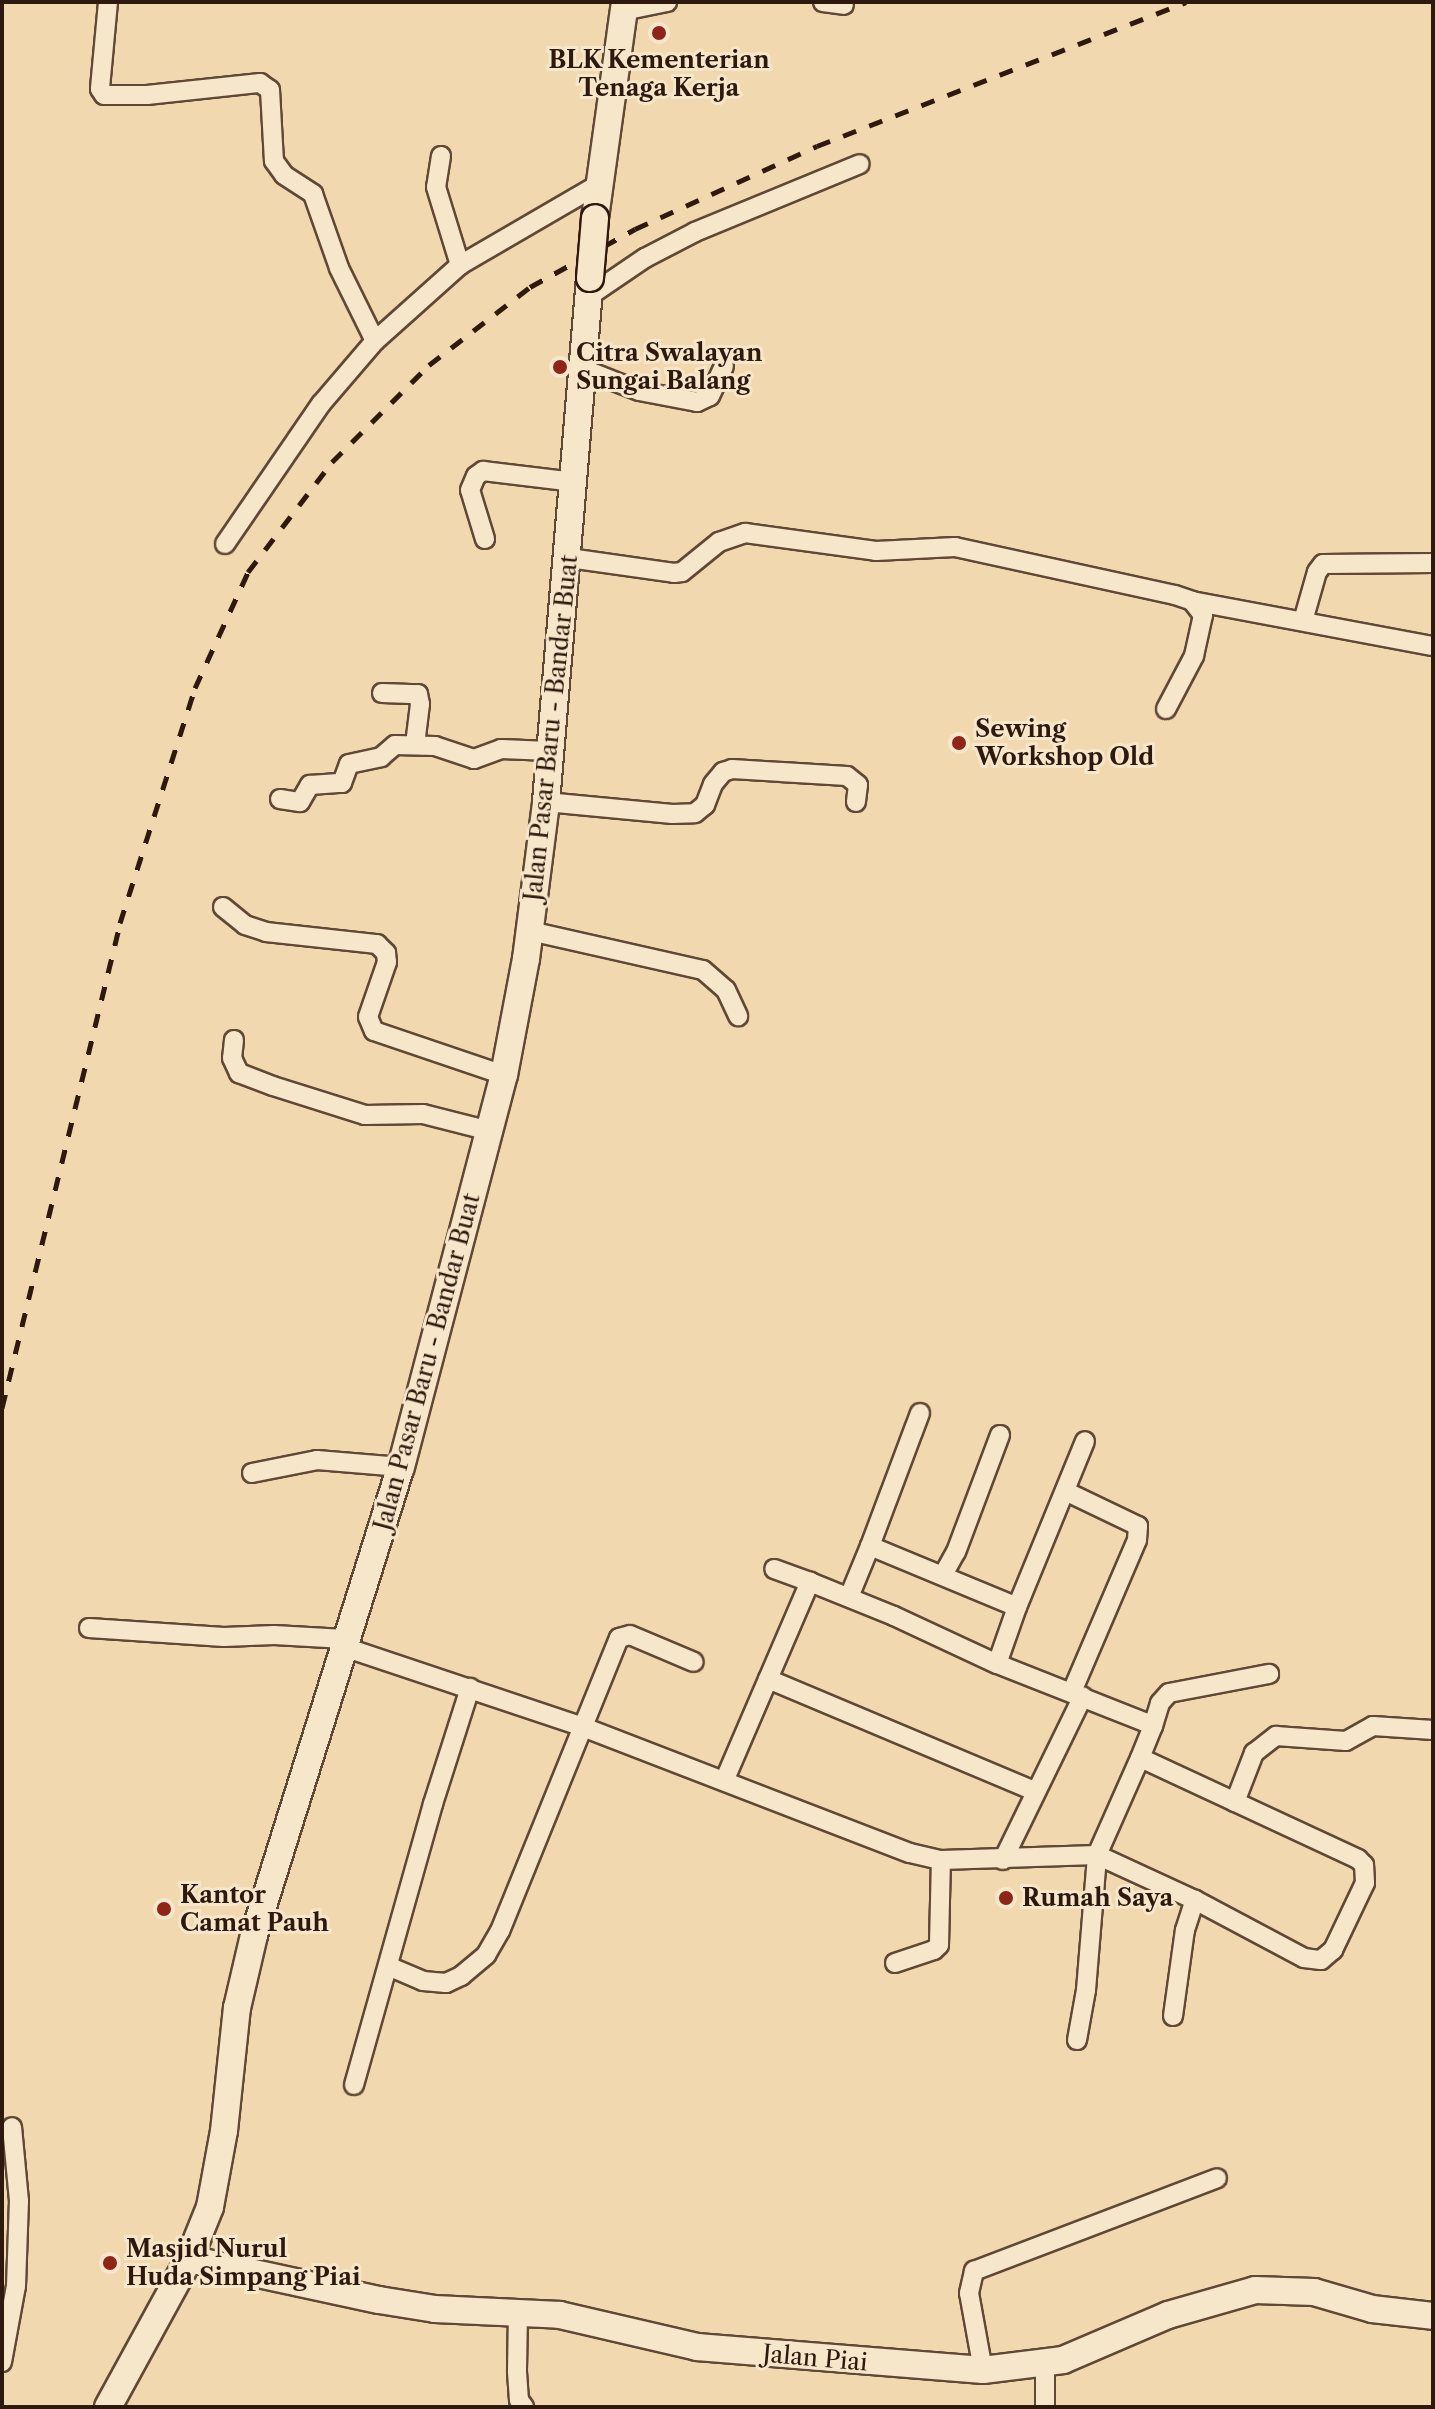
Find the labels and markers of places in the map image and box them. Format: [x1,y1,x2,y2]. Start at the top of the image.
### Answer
marker: BLK Kementerian Tenaga Kerja [650,24,668,42]
place label: BLK Kementerian Tenaga Kerja [548,46,770,102]
place label: Citra Swalayan Sungai Balang [576,339,763,395]
marker: Citra Swalayan Sungai Balang [551,358,569,376]
place label: Sewing Workshop Old [975,715,1154,771]
marker: Sewing Workshop Old [950,734,968,752]
place label: Kantor Camat Pauh [180,1881,329,1937]
place label: Rumah Saya [1022,1884,1173,1912]
marker: Rumah Saya [997,1889,1015,1907]
marker: Kantor Camat Pauh [155,1900,173,1918]
place label: Masjid Nurul Huda Simpang Piai [126,2235,361,2291]
marker: Masjid Nurul Huda Simpang Piai [101,2254,119,2272]

